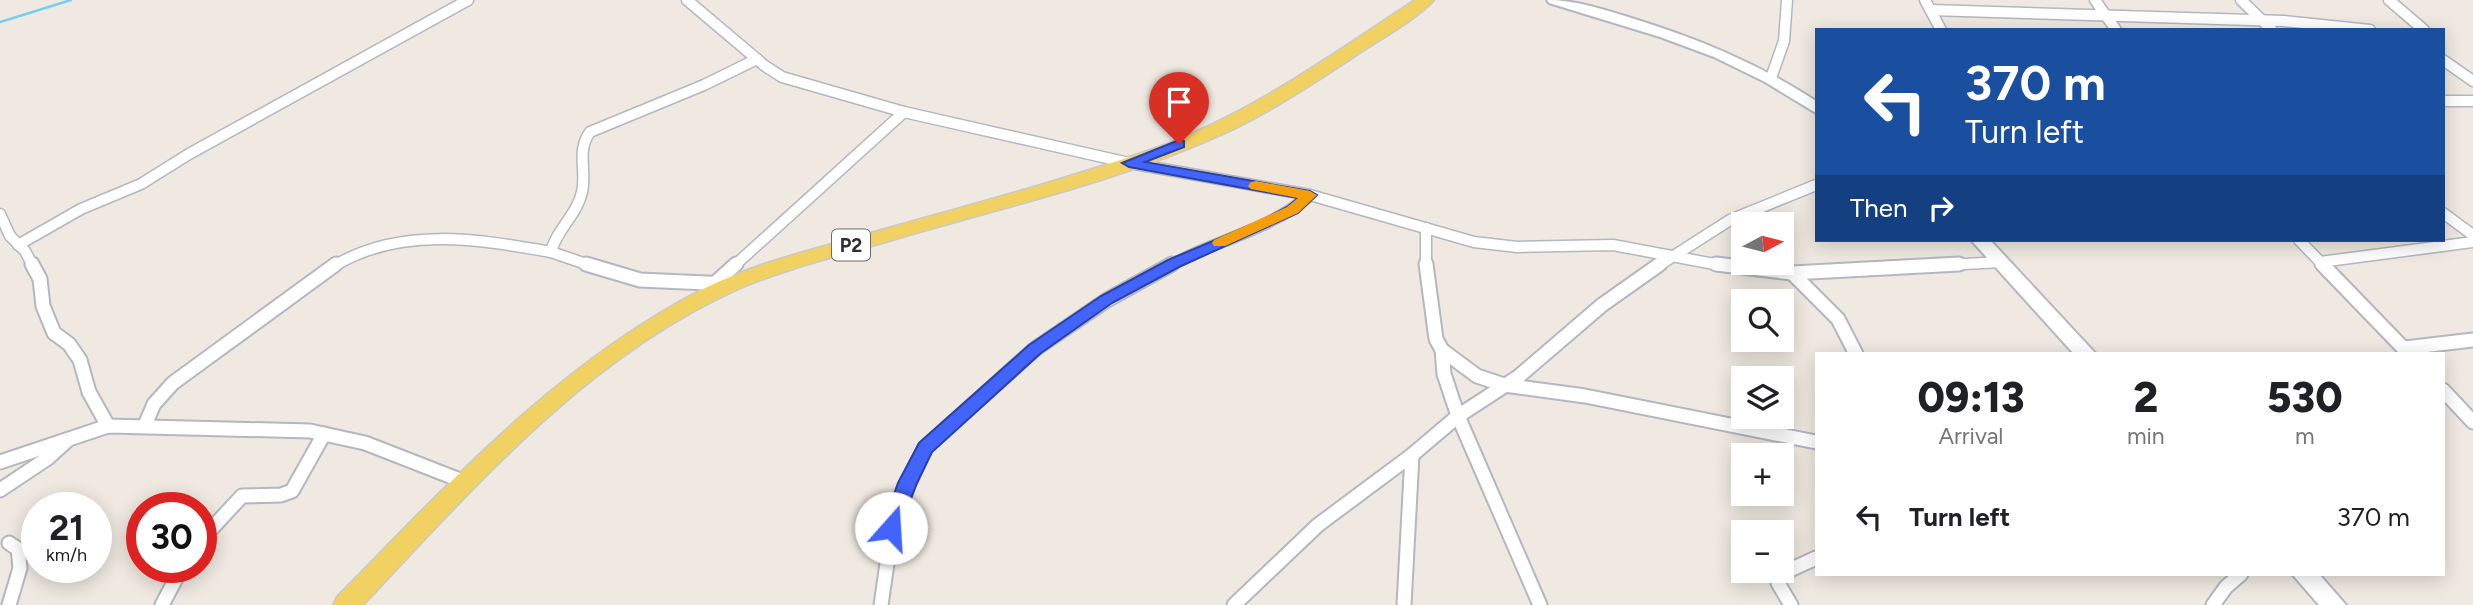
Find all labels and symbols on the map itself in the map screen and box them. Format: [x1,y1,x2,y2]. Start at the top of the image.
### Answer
pin [1149,72,1209,144]
north arrow [1731,212,1794,275]
road number: P2 [832,230,870,260]
position arrow [854,491,928,565]
speed limit sign: 30 [126,492,217,583]

